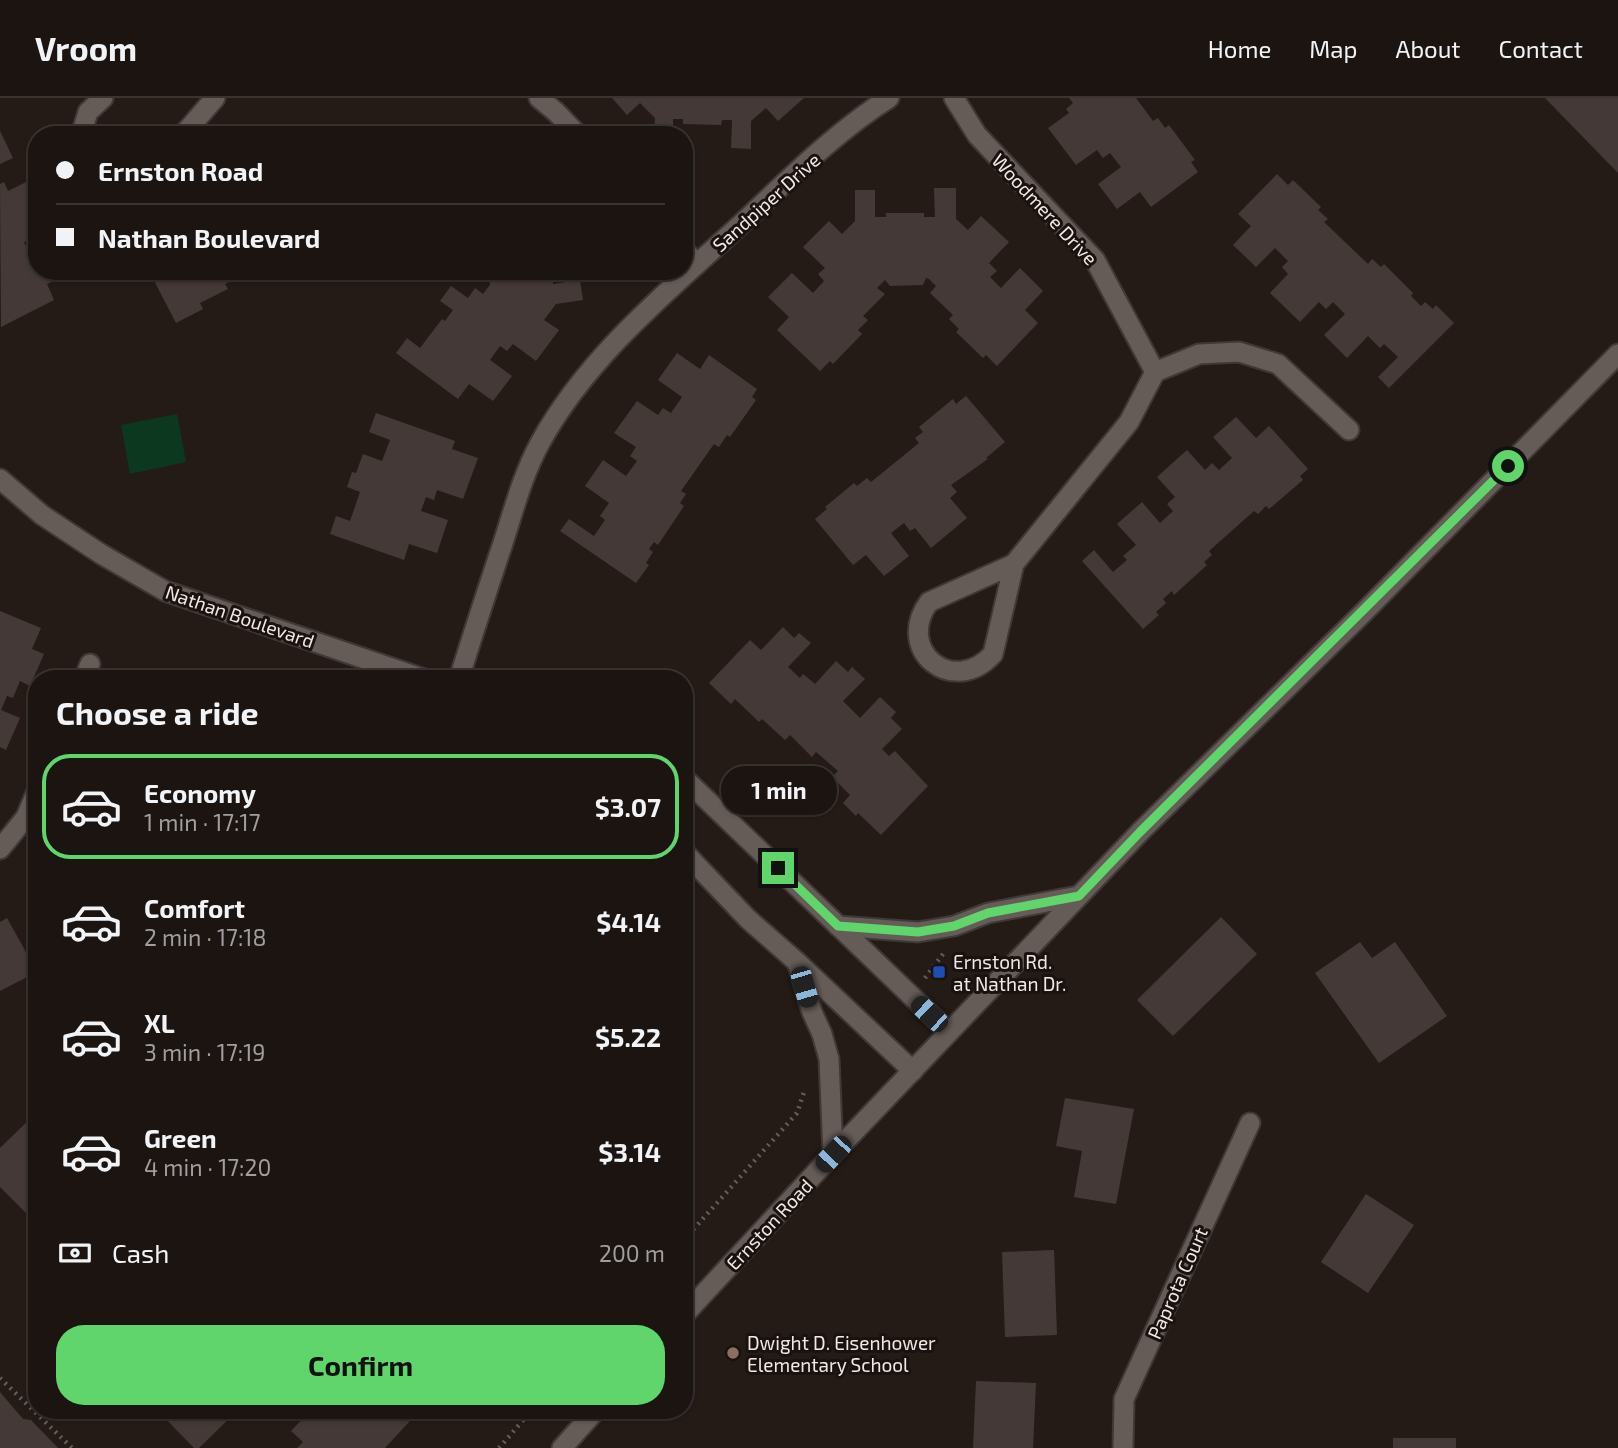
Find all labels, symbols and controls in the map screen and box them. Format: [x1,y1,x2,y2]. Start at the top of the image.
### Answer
text: Vroom [35,28,137,68]
text: Home [1208,34,1271,63]
text: Map [1309,34,1357,63]
text: About [1395,34,1461,63]
text: Contact [1499,34,1583,63]
street label: Sandpiper Drive [708,148,824,256]
street label: Woodmere Drive [988,149,1102,269]
text: Ernston Road [98,155,263,186]
text: Nathan Boulevard [98,222,320,253]
route start [1492,450,1524,482]
street label: Nathan Boulevard [163,580,317,652]
text: Choose a ride [56,693,259,731]
callout: 1 min [720,766,836,816]
icon: car [60,775,123,838]
text: 1 min [751,776,807,804]
text: Economy [144,777,256,808]
text: $3.07 [595,791,661,822]
text: 1 min · 17:17 [144,808,260,836]
route end [762,852,794,884]
icon: car [60,890,123,953]
text: Comfort [144,892,245,923]
text: $4.14 [596,906,661,937]
text: 2 min · 17:18 [144,923,266,951]
place label: Ernston Rd. at Nathan Dr. [953,950,1066,995]
car [789,964,820,1010]
marker: Ernston Rd. at Nathan Dr. [931,964,947,980]
car [907,992,952,1036]
icon: car [60,1005,123,1068]
text: XL [144,1007,175,1038]
text: $5.22 [595,1021,661,1052]
text: 3 min · 17:19 [144,1038,266,1066]
icon: car [60,1120,123,1183]
text: Green [144,1122,217,1153]
car [811,1131,856,1177]
text: $3.14 [598,1136,661,1167]
text: 4 min · 17:20 [144,1153,271,1181]
street label: Ernston Road [721,1174,817,1274]
street label: Paprota Court [1142,1224,1212,1342]
icon: cash [56,1234,94,1272]
text: Cash [112,1237,169,1268]
text: 200 m [599,1239,665,1267]
button: Confirm [56,1325,665,1405]
place label: Dwight D. Eisenhower Elementary School [747,1331,936,1376]
marker: Dwight D. Eisenhower Elementary School [725,1345,741,1361]

